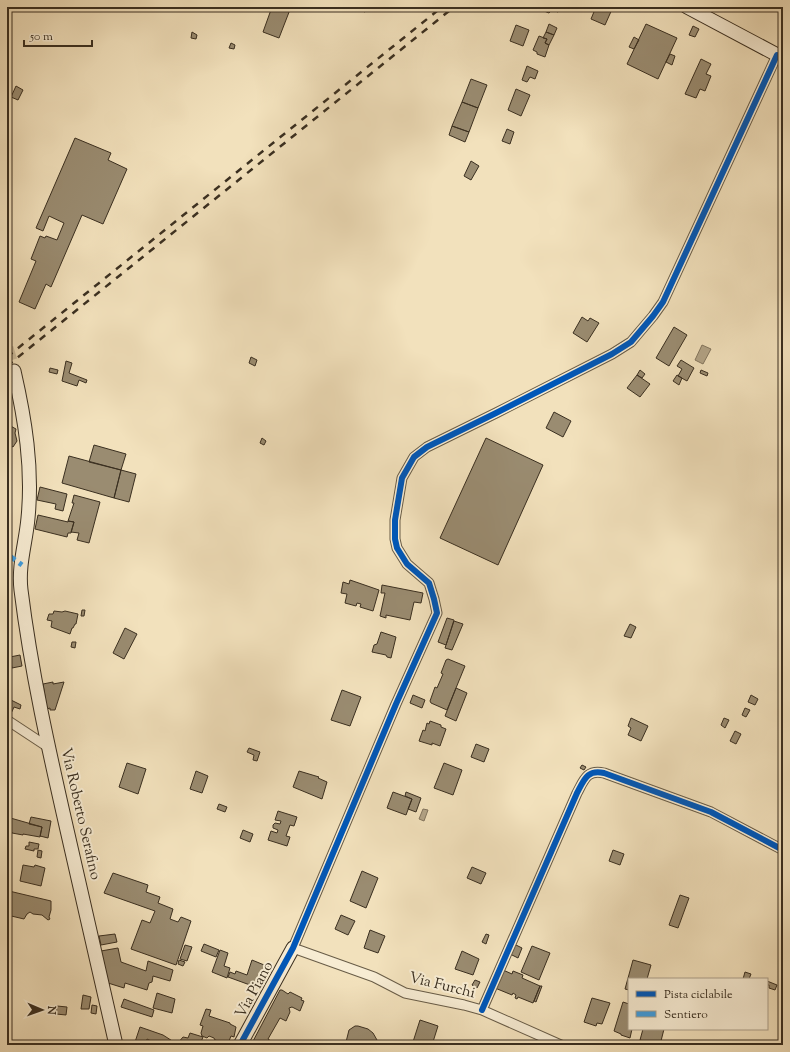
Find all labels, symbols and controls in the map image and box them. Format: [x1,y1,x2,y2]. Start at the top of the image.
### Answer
scale bar [24,22,92,48]
text: 50 m [29,28,53,46]
street label: Via Roberto Serafino [55,746,105,882]
street label: Via Piano [231,958,279,1022]
street label: Via Furchi [407,968,477,1004]
legend [628,978,768,1030]
text: Pista ciclabile [664,986,733,1004]
north arrow [22,990,62,1030]
text: N [43,1005,59,1015]
text: Sentiero [664,1006,708,1024]

